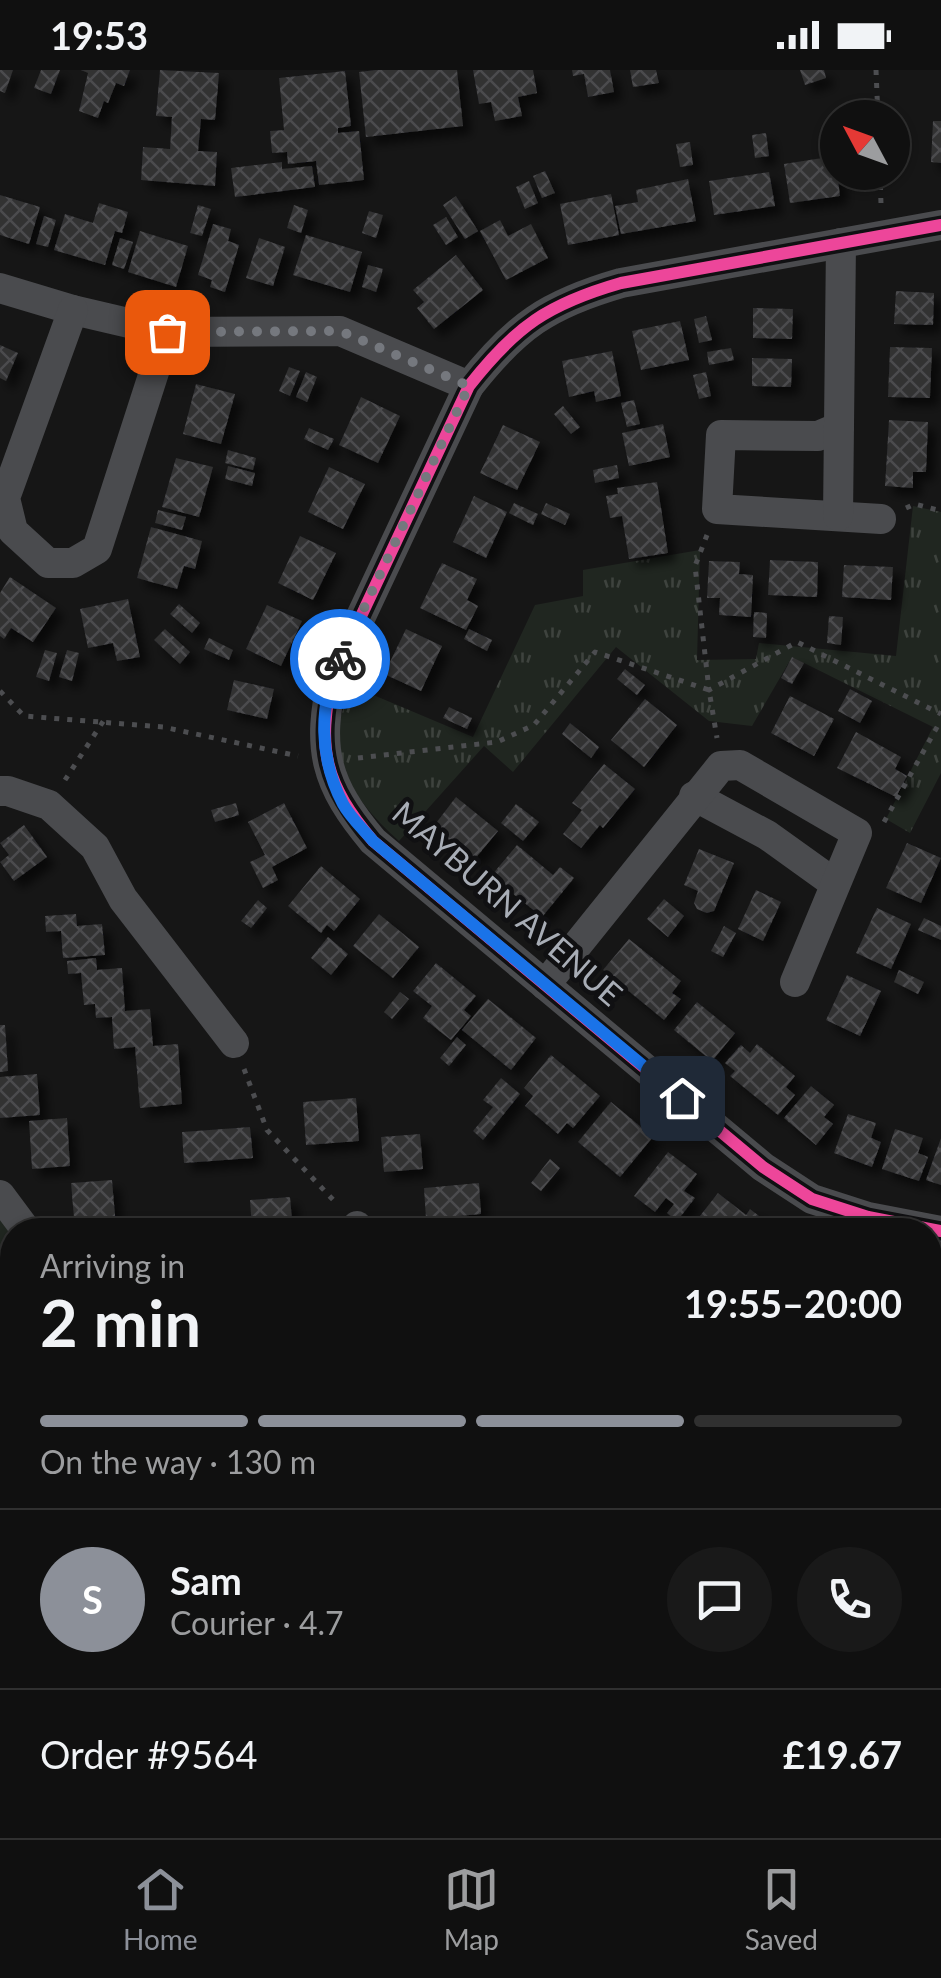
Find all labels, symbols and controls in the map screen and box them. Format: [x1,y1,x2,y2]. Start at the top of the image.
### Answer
text: 19:53 [50,12,148,58]
north arrow [820,100,910,190]
map controls [820,100,910,190]
pin [125,290,210,375]
icon: bag [140,305,195,360]
courier [290,609,390,709]
icon: bike [313,632,368,687]
street label: MAYBURN AVENUE [385,793,631,1013]
pin [640,1056,725,1141]
icon: home [655,1071,710,1126]
text: Arriving in [40,1246,185,1285]
text: 19:55–20:00 [684,1280,902,1326]
text: 2 min [40,1283,201,1361]
text: On the way · 130 m [40,1442,316,1481]
button: chat [667,1547,772,1652]
button: phone [797,1547,902,1652]
text: Sam [170,1557,242,1603]
text: S [82,1576,103,1622]
text: Courier · 4.7 [170,1603,344,1642]
text: Order #9564 [40,1731,257,1777]
text: £19.67 [783,1731,902,1777]
tab: Home [123,1862,198,1956]
tab: Map [444,1862,499,1956]
tab: Saved [745,1862,818,1956]

